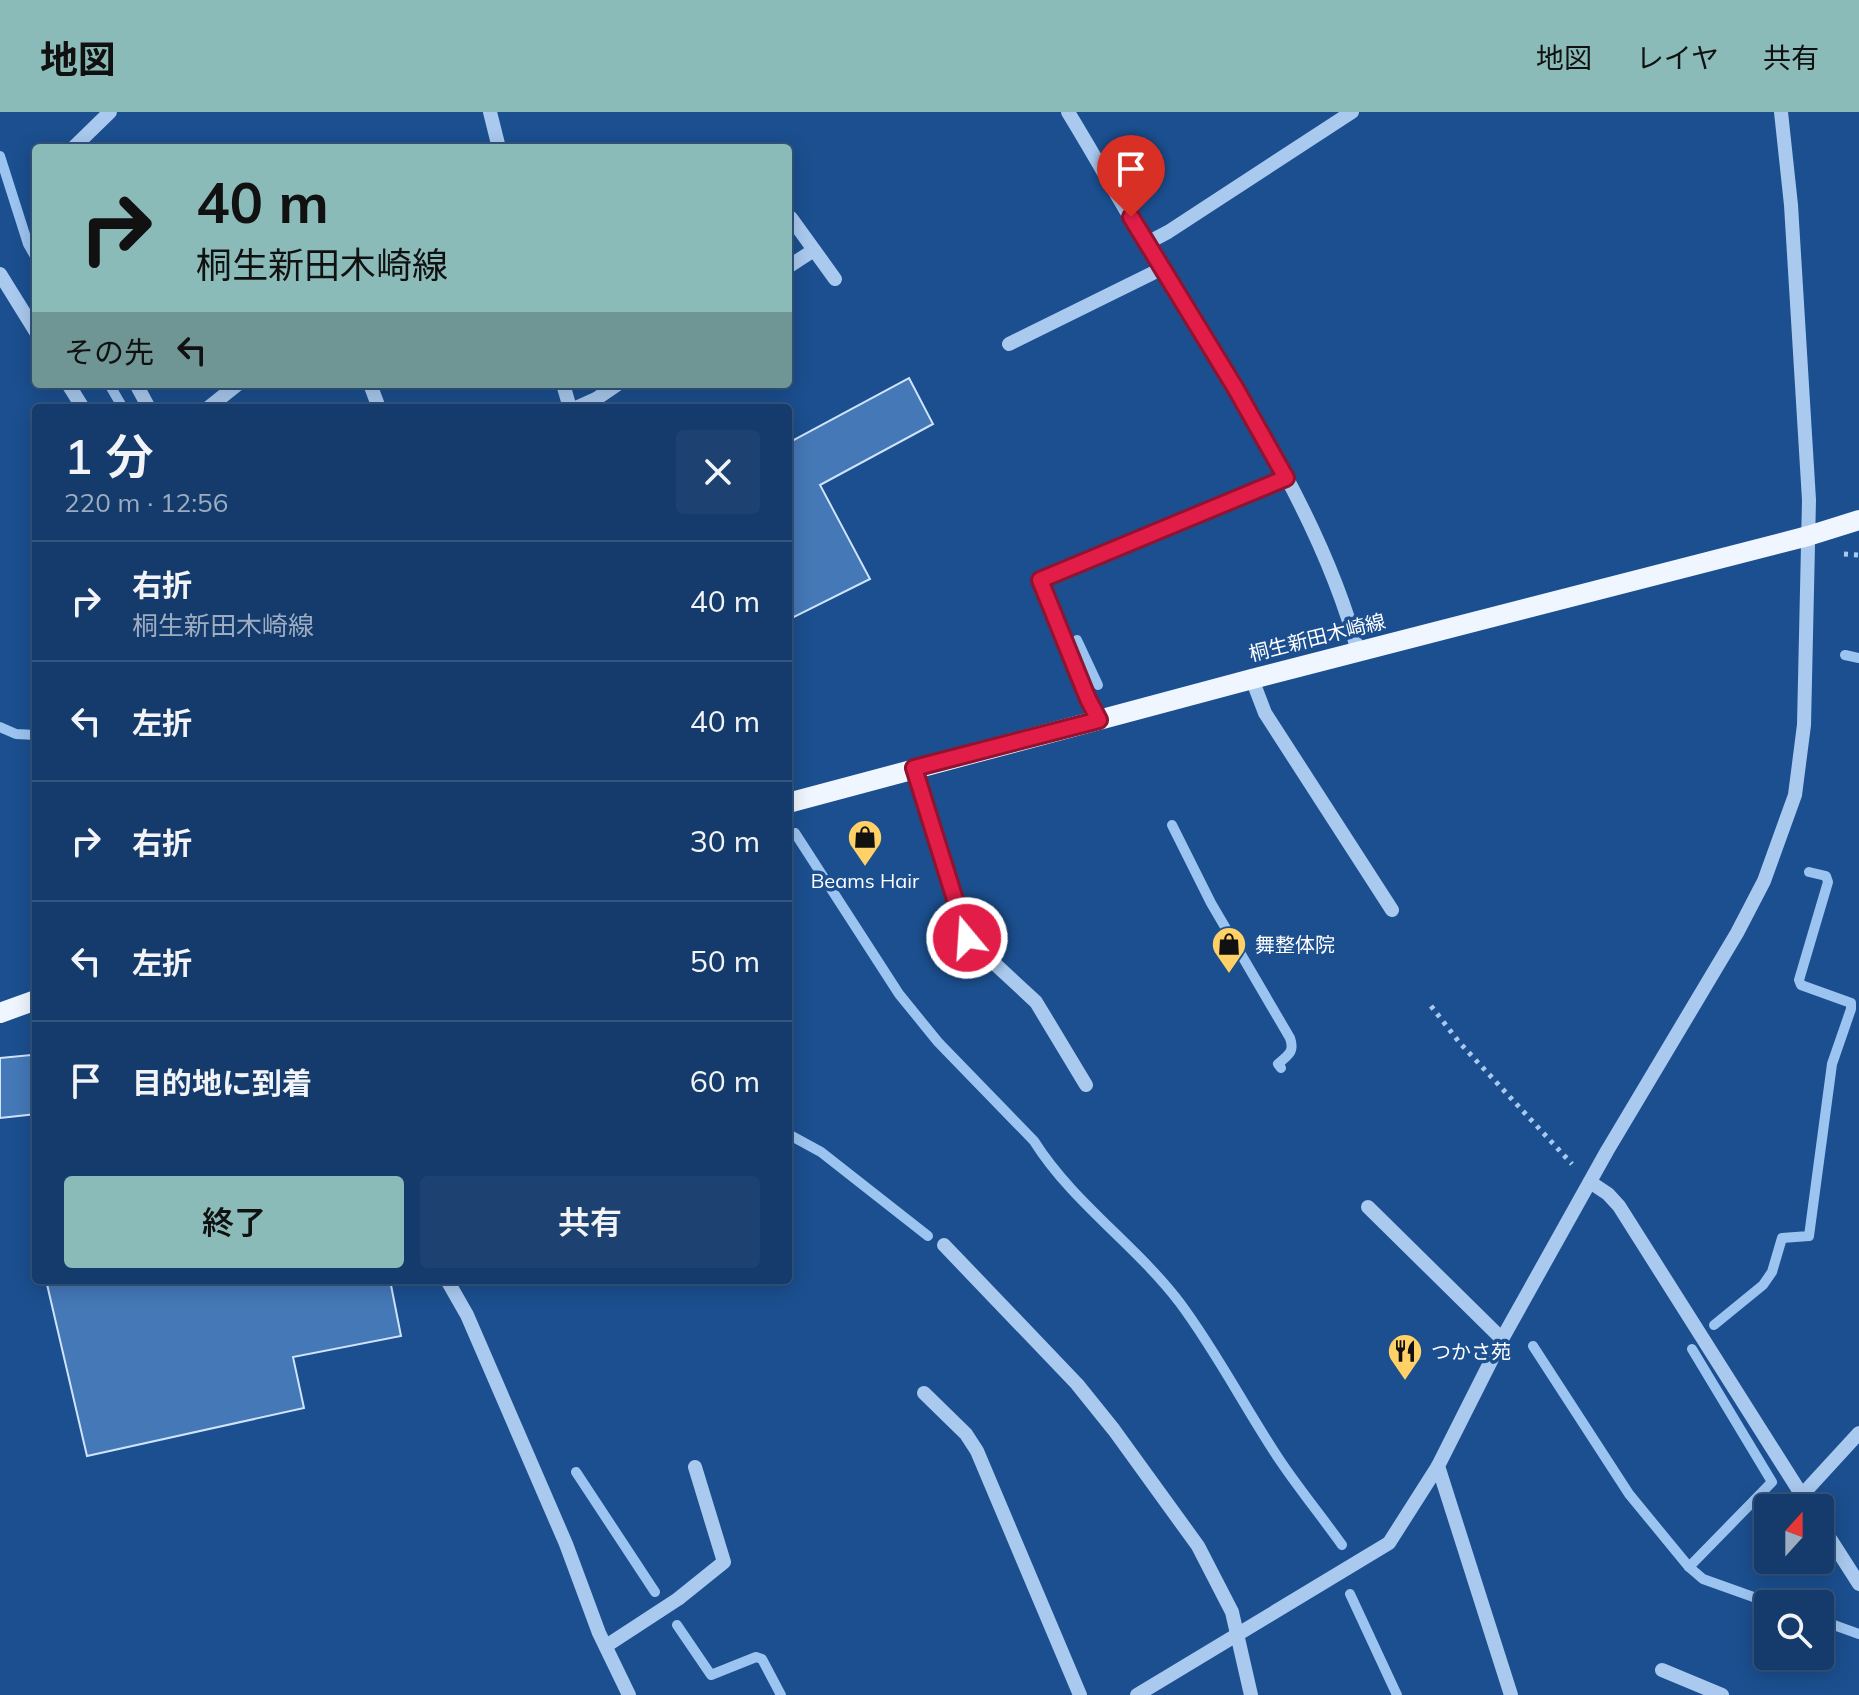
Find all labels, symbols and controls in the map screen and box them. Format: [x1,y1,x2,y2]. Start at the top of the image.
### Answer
text: 地図 [40,35,116,83]
text: 地図 [1536,40,1592,75]
text: レイヤ [1636,40,1719,75]
text: 共有 [1763,40,1819,75]
pin [1097,135,1165,217]
icon: arrive [1109,147,1153,191]
text: 40 m [196,167,329,237]
icon: right [64,176,168,280]
text: 桐生新田木崎線 [196,242,448,287]
icon: left [170,328,214,372]
text: その先 [64,333,154,371]
text: 1 分 [64,426,154,486]
button: close [676,430,760,514]
text: 220 m · 12:56 [64,486,228,519]
text: 右折 [132,566,192,604]
icon: right [64,579,108,623]
text: 40 m [690,582,760,620]
street label: 桐生新田木崎線 [1246,608,1388,666]
text: 桐生新田木崎線 [132,609,314,642]
icon: left [64,699,108,743]
text: 40 m [690,702,760,740]
text: 左折 [132,704,192,742]
shop icon: Beams Hair [846,818,884,868]
icon: right [64,819,108,863]
text: 30 m [690,822,760,860]
text: 右折 [132,824,192,862]
place label: Beams Hair [811,868,920,893]
position arrow [925,896,1009,980]
shop icon: 舞整体院 [1210,925,1248,975]
place label: 舞整体院 [1255,932,1335,957]
icon: left [64,939,108,983]
text: 50 m [690,942,760,980]
text: 左折 [132,944,192,982]
icon: arrive [64,1059,108,1103]
text: 60 m [690,1062,760,1100]
text: 目的地に到着 [132,1064,312,1102]
button: 終了 [64,1176,404,1268]
button: 共有 [420,1176,760,1268]
restaurant icon: つかさ苑 [1386,1332,1424,1382]
place label: つかさ苑 [1431,1339,1511,1364]
north arrow [1754,1494,1834,1574]
map controls [1754,1494,1834,1670]
button: search [1754,1590,1834,1670]

